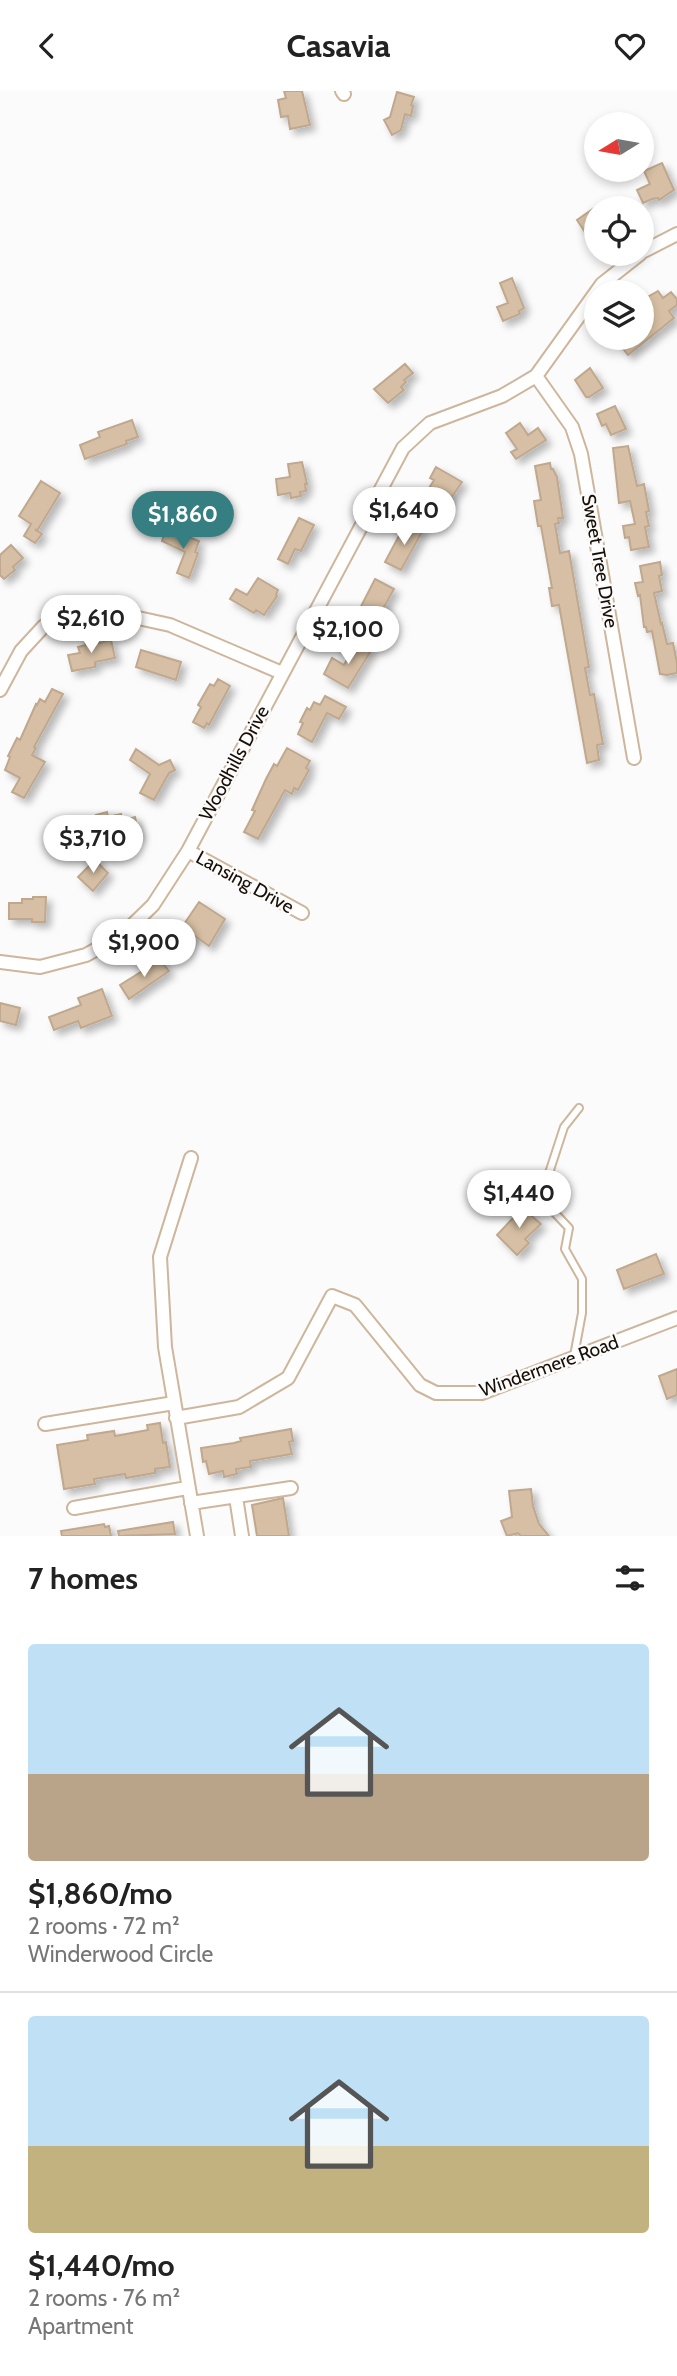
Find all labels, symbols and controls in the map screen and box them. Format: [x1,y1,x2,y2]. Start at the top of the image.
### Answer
text: Casavia [287,26,390,65]
icon: back [28,27,66,65]
icon: heart [611,27,649,65]
north arrow [584,112,654,182]
map controls [584,112,654,350]
button: locate [584,196,654,266]
button: layers [584,280,654,350]
pin: $1,640 [347,487,461,547]
pin: $1,860 [126,491,240,551]
street label: Sweet Tree Drive [577,492,623,630]
text: $1,640 [369,496,439,524]
text: $1,860 [148,500,218,528]
pin: $2,610 [34,595,148,655]
text: $2,610 [57,604,125,632]
pin: $2,100 [291,607,405,666]
text: $2,100 [312,615,384,643]
street label: Woodhills Drive [194,701,274,824]
pin: $3,710 [36,815,150,875]
text: $3,710 [59,824,127,852]
street label: Lansing Drive [192,846,298,918]
pin: $1,900 [87,919,201,979]
text: $1,900 [108,928,180,956]
pin: $1,440 [462,1171,576,1230]
text: $1,440 [483,1179,555,1207]
street label: Windermere Road [476,1330,622,1402]
icon: filters [611,1559,649,1597]
text: 7 homes [28,1560,138,1597]
icon: home [276,1689,402,1815]
text: $1,860/mo [28,1875,172,1912]
text: 2 rooms · 72 m² [28,1912,180,1940]
text: Winderwood Circle [28,1940,213,1968]
icon: home [276,2061,402,2187]
text: $1,440/mo [28,2247,175,2284]
text: 2 rooms · 76 m² [28,2284,180,2312]
text: Apartment [28,2312,133,2340]

